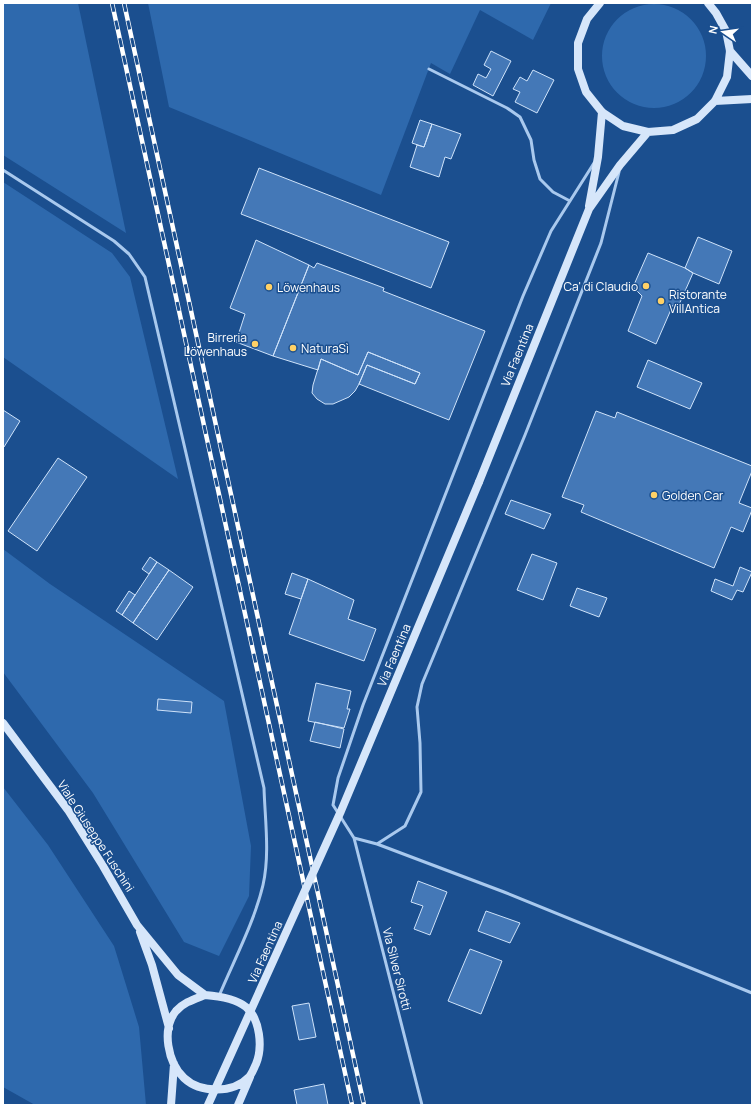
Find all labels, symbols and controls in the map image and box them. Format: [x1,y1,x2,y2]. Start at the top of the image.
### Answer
north arrow [703,12,743,52]
text: N [705,24,721,35]
place label: Ca' di Claudio [564,278,638,295]
place label: Löwenhaus [277,279,340,296]
marker: Ca' di Claudio [641,281,651,291]
marker: Löwenhaus [264,282,274,292]
place label: Ristorante VillAntica [669,286,727,317]
marker: Ristorante VillAntica [656,296,666,306]
street label: Via Faentina [497,321,537,389]
place label: Birreria Löwenhaus [184,329,247,360]
marker: Birreria Löwenhaus [250,339,260,349]
place label: NaturaSì [301,340,349,357]
marker: NaturaSì [288,343,298,353]
place label: Golden Car [662,487,724,504]
marker: Golden Car [649,490,659,500]
street label: Via Faentina [373,621,415,689]
street label: Viale Giuseppe Fuschini [54,777,138,895]
street label: Via Faentina [244,918,286,986]
street label: Via Silver Sirotti [379,926,415,1012]

